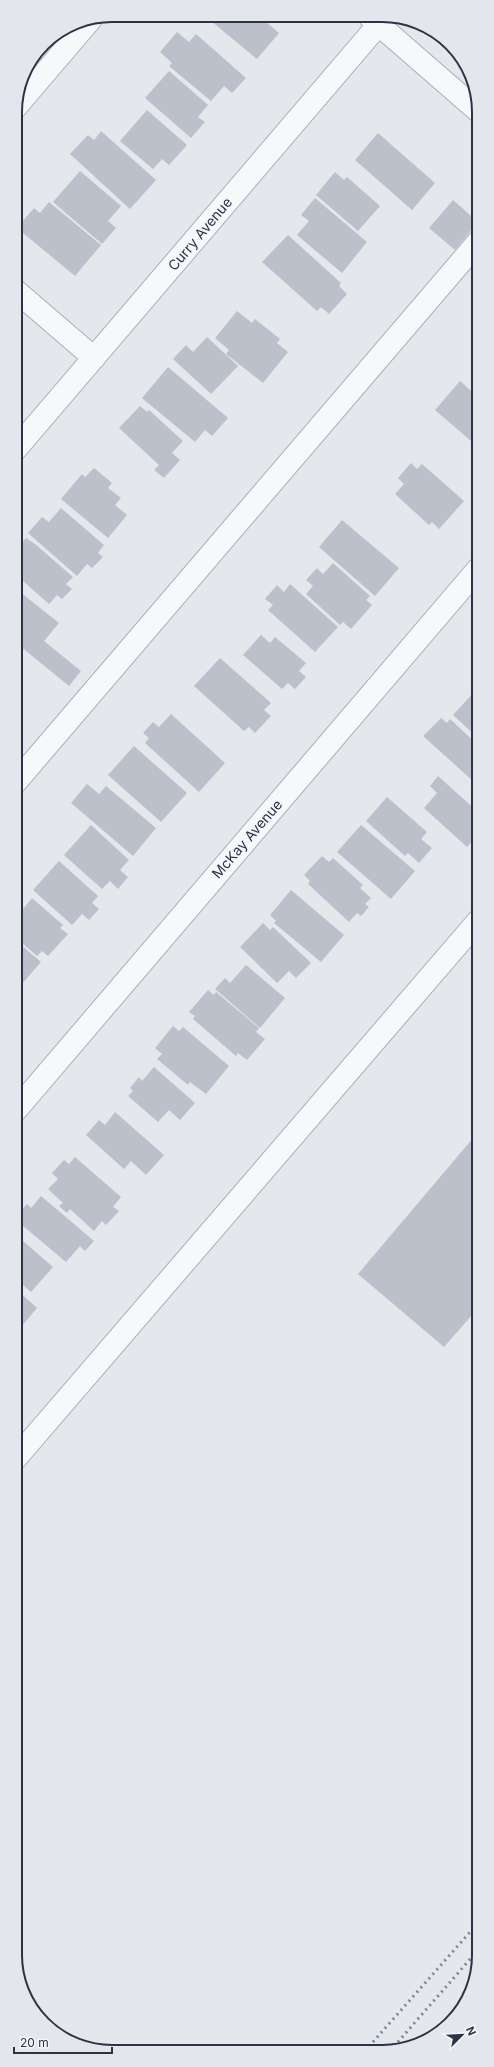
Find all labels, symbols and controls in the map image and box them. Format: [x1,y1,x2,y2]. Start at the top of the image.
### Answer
street label: Curry Avenue [164,194,235,274]
street label: McKay Avenue [208,796,285,881]
north arrow [442,2015,482,2055]
text: N [463,2024,479,2038]
scale bar [14,2029,112,2055]
text: 20 m [20,2035,49,2050]

